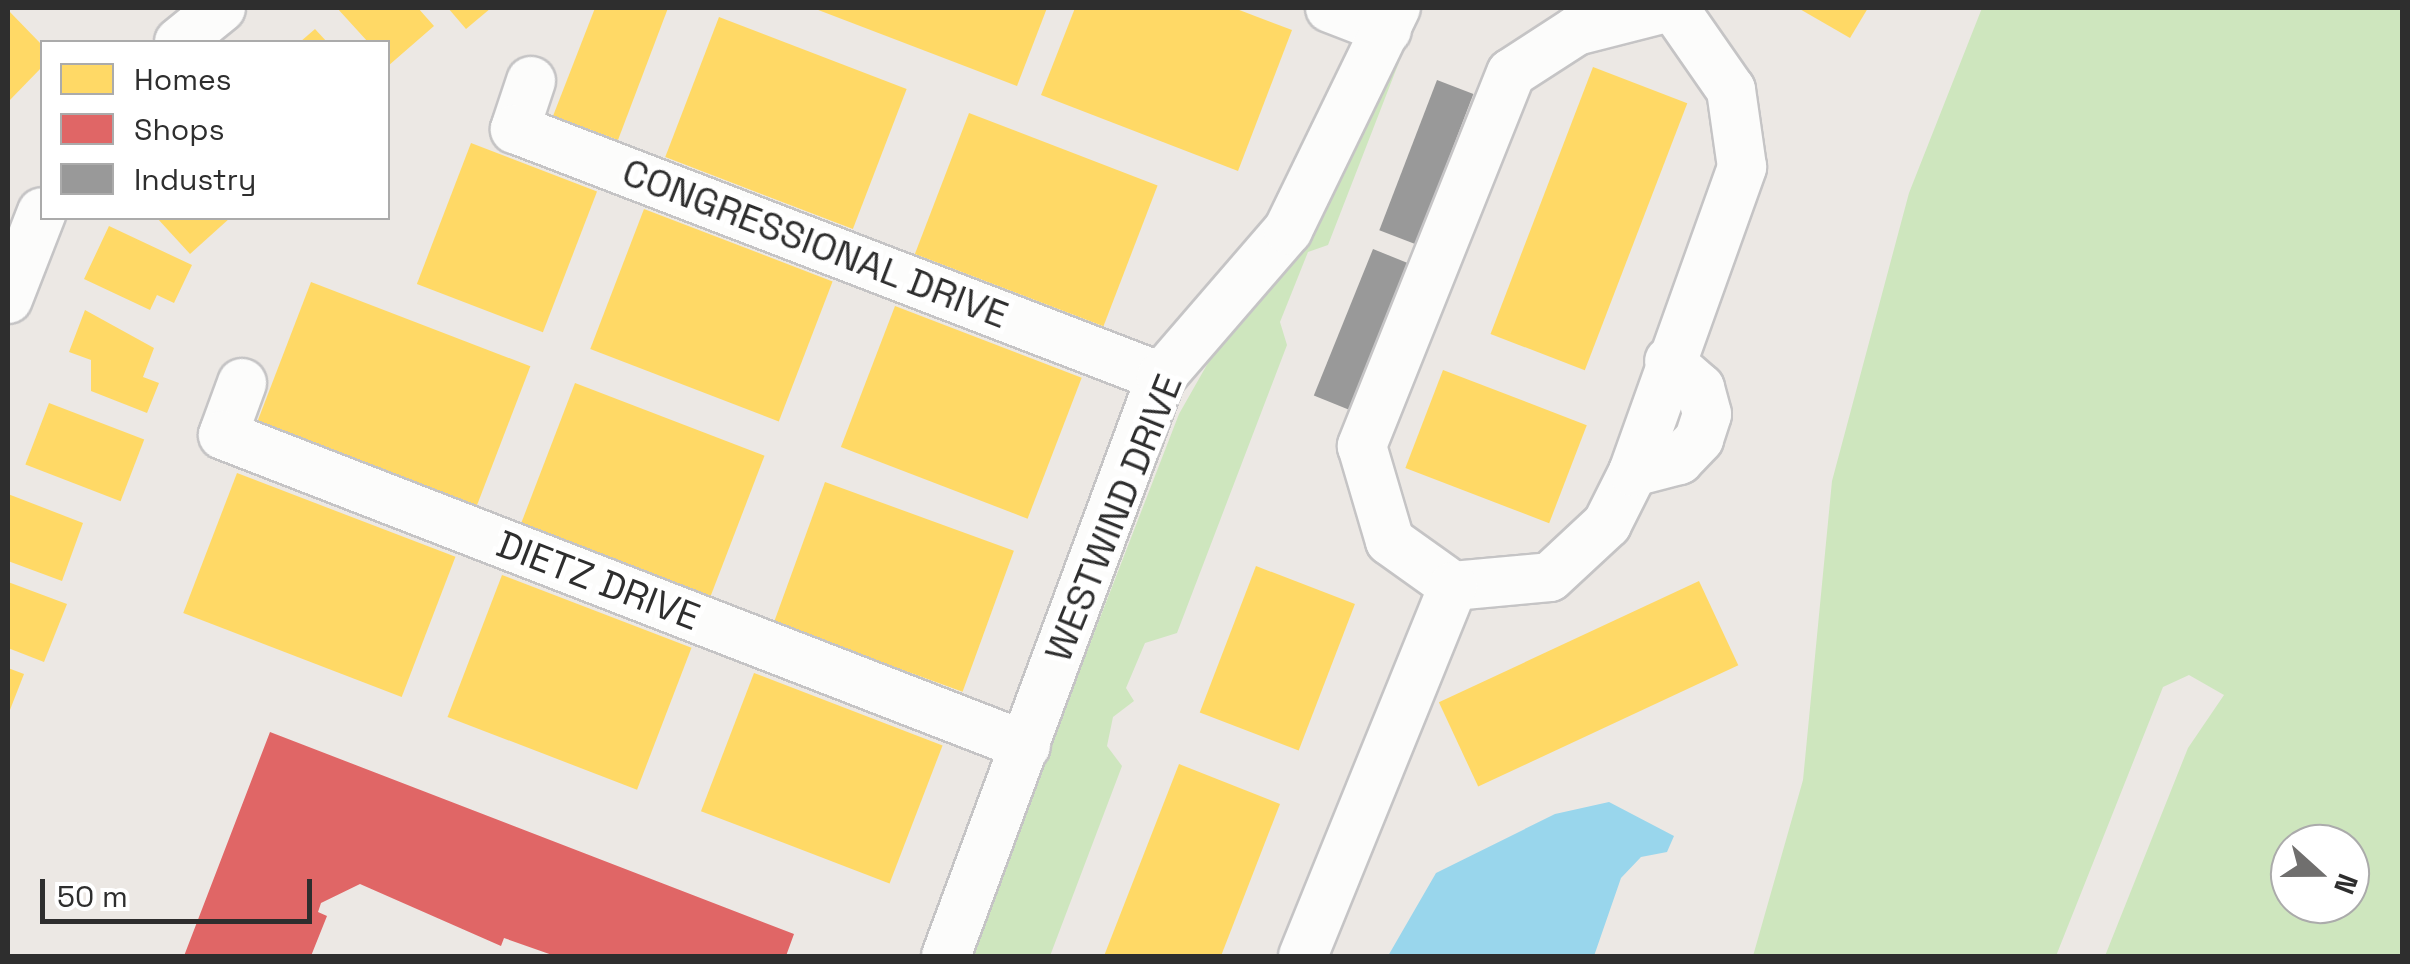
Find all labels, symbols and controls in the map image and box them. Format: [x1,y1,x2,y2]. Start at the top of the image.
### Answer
legend [40,40,390,220]
text: Homes [134,60,232,99]
text: Shops [134,110,224,149]
street label: CONGRESSIONAL DRIVE [616,149,1014,339]
text: Industry [134,160,256,199]
street label: WESTWIND DRIVE [1036,368,1192,668]
street label: DIETZ DRIVE [490,522,706,640]
north arrow [2270,824,2370,924]
scale bar [45,859,318,921]
text: N [2326,869,2366,899]
text: 50 m [57,877,128,916]

